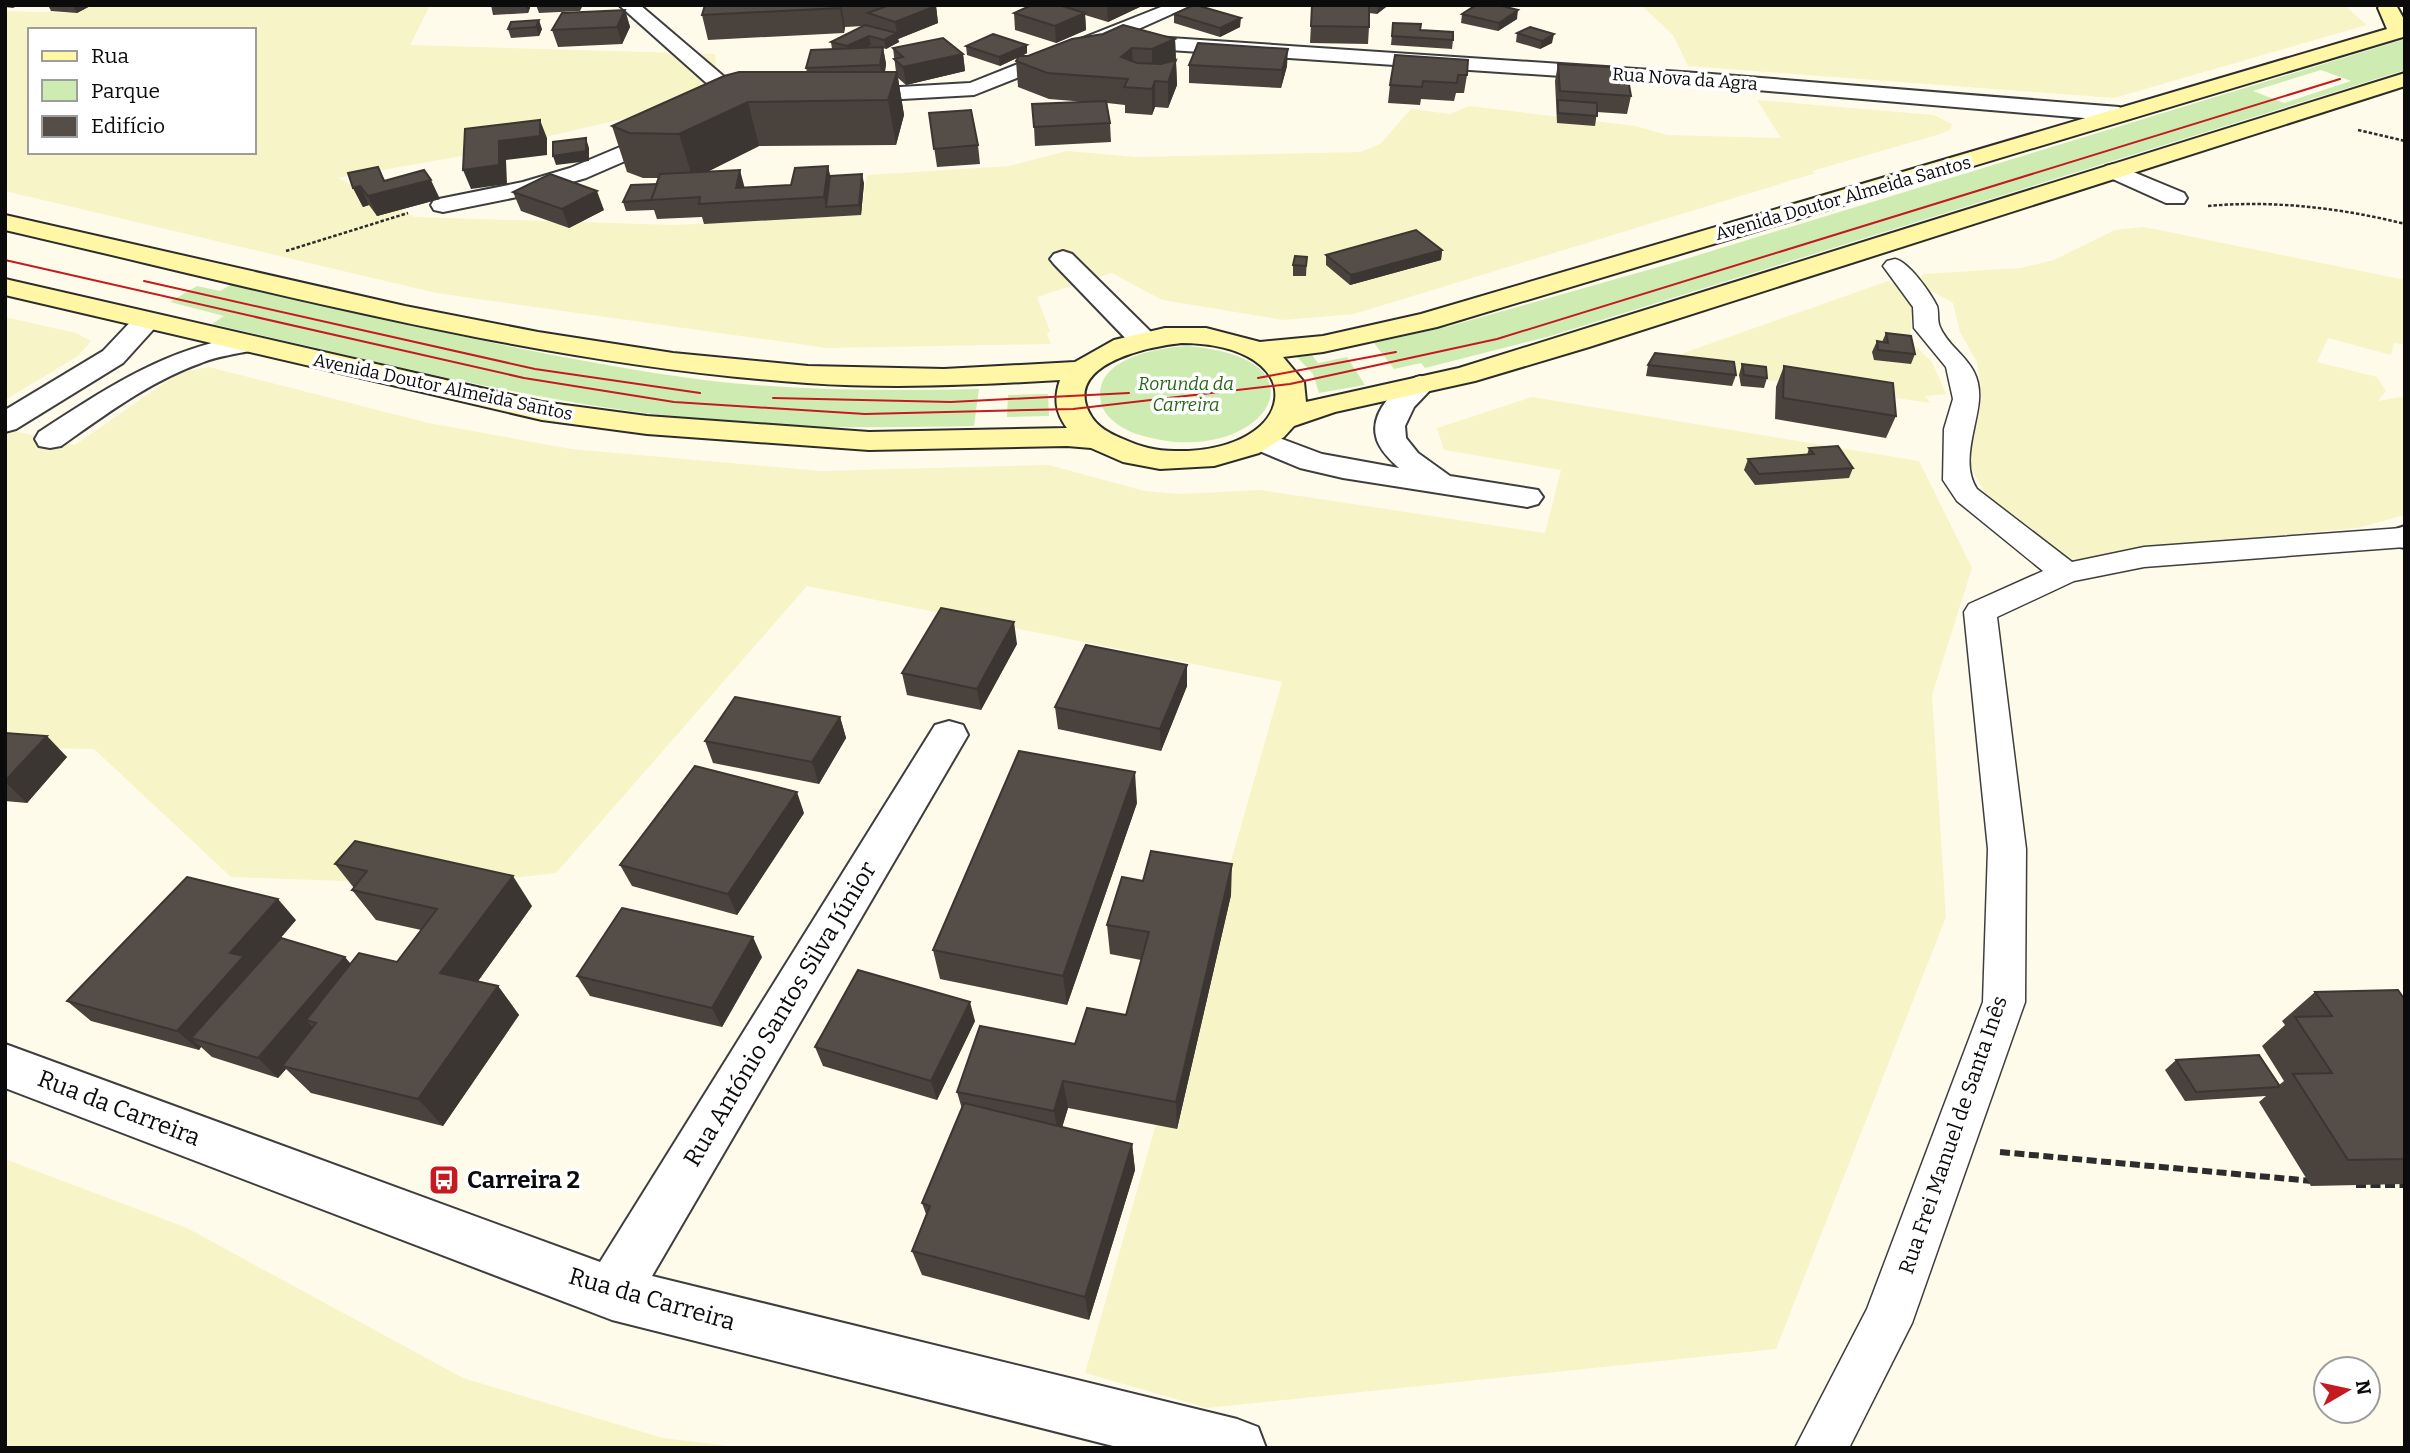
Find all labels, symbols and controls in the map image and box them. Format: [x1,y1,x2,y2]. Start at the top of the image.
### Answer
legend [28,28,256,154]
text: Rua [91,43,129,69]
street label: Rua Nova da Agra [1611,63,1759,95]
text: Parque [91,78,160,104]
text: Edifício [91,113,165,139]
street label: Avenida Doutor Almeida Santos [1713,151,1973,245]
street label: Avenida Doutor Almeida Santos [311,349,575,425]
park label: Rorunda da Carreira [1138,373,1234,416]
street label: Rua António Santos Silva Júnior [678,856,882,1171]
street label: Rua Frei Manuel de Santa Inês [1893,992,2013,1278]
street label: Rua da Carreira [34,1064,204,1152]
bus stop icon: Carreira 2 [427,1163,461,1197]
place label: Carreira 2 [467,1166,580,1194]
street label: Rua da Carreira [566,1262,738,1336]
north arrow [2312,1355,2382,1425]
text: N [2351,1378,2376,1397]

